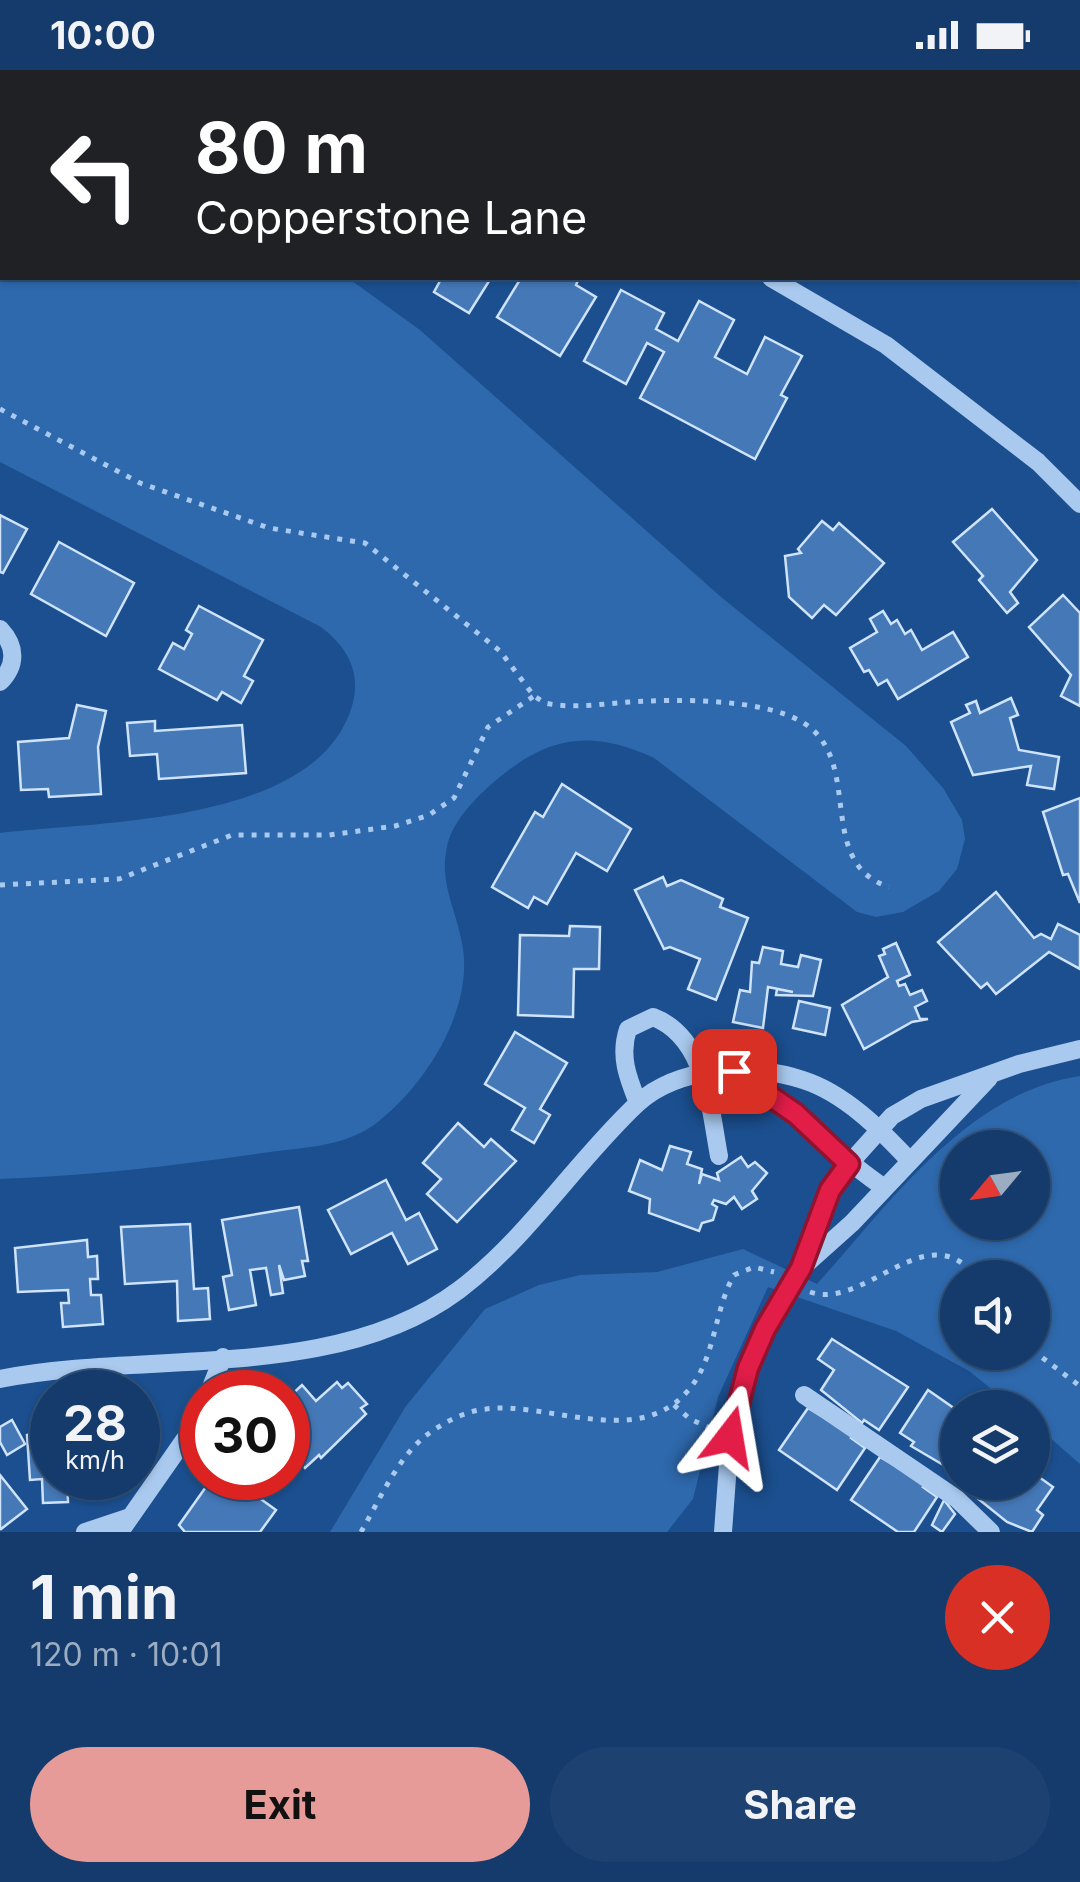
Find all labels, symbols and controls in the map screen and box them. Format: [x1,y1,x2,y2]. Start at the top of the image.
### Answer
text: 10:00 [50,12,156,58]
text: 80 m [195,105,368,190]
icon: left [30,110,160,240]
text: Copperstone Lane [195,190,587,245]
pin [692,1029,777,1114]
icon: arrive [707,1044,762,1099]
north arrow [940,1130,1050,1240]
map controls [940,1130,1050,1500]
button: sound [940,1260,1050,1370]
speed limit sign: 30 [180,1370,310,1500]
position arrow [678,1385,782,1489]
button: layers [940,1390,1050,1500]
text: 28 [63,1393,127,1453]
text: km/h [65,1445,125,1475]
text: 1 min [30,1561,178,1633]
button: close [945,1565,1050,1670]
text: 120 m · 10:01 [30,1635,223,1674]
button: Exit [30,1747,530,1862]
button: Share [550,1747,1050,1862]

